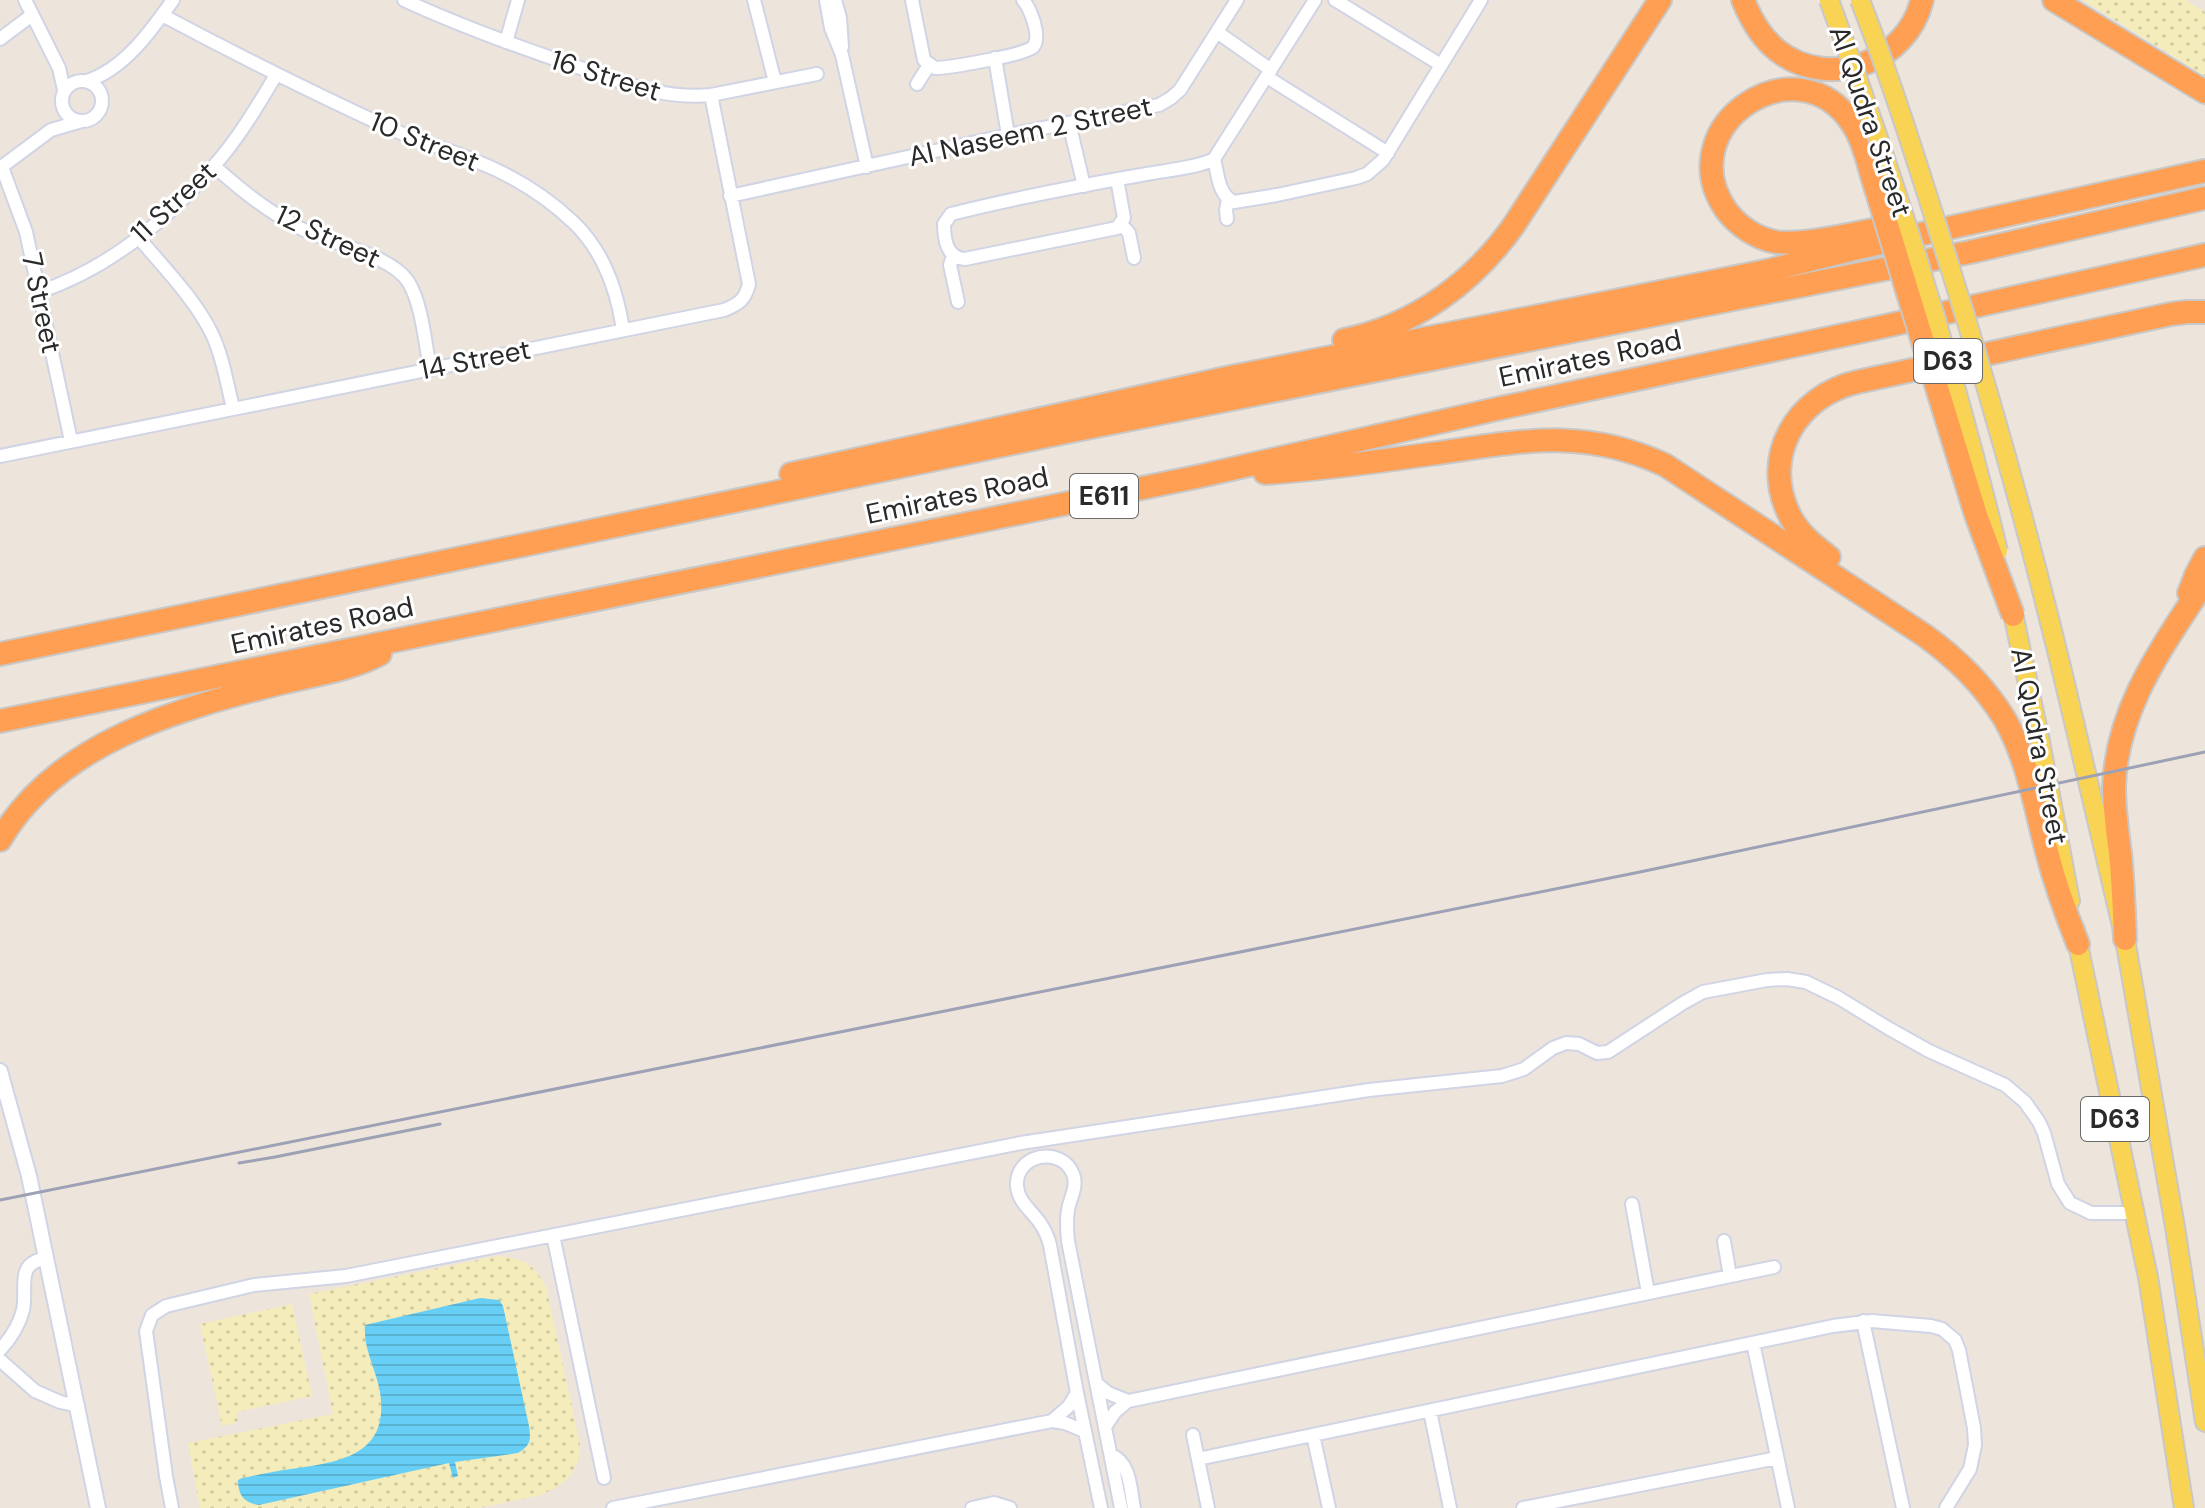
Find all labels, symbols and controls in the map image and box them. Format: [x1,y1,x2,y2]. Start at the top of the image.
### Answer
street label: Al Qudra Street [1820,21,1921,222]
street label: 16 Street [546,41,665,110]
street label: Al Naseem 2 Street [905,88,1155,175]
street label: 10 Street [365,103,485,180]
street label: 11 Street [123,153,224,251]
street label: 12 Street [269,196,386,277]
street label: 7 Street [13,249,70,357]
street label: Emirates Road [1495,321,1685,396]
street label: 14 Street [416,331,534,388]
road number: D63 [1914,339,1982,383]
street label: Emirates Road [862,458,1052,533]
road number: E611 [1070,474,1138,518]
street label: Emirates Road [227,588,417,663]
street label: Al Qudra Street [2002,644,2077,848]
road number: D63 [2081,1097,2149,1141]

